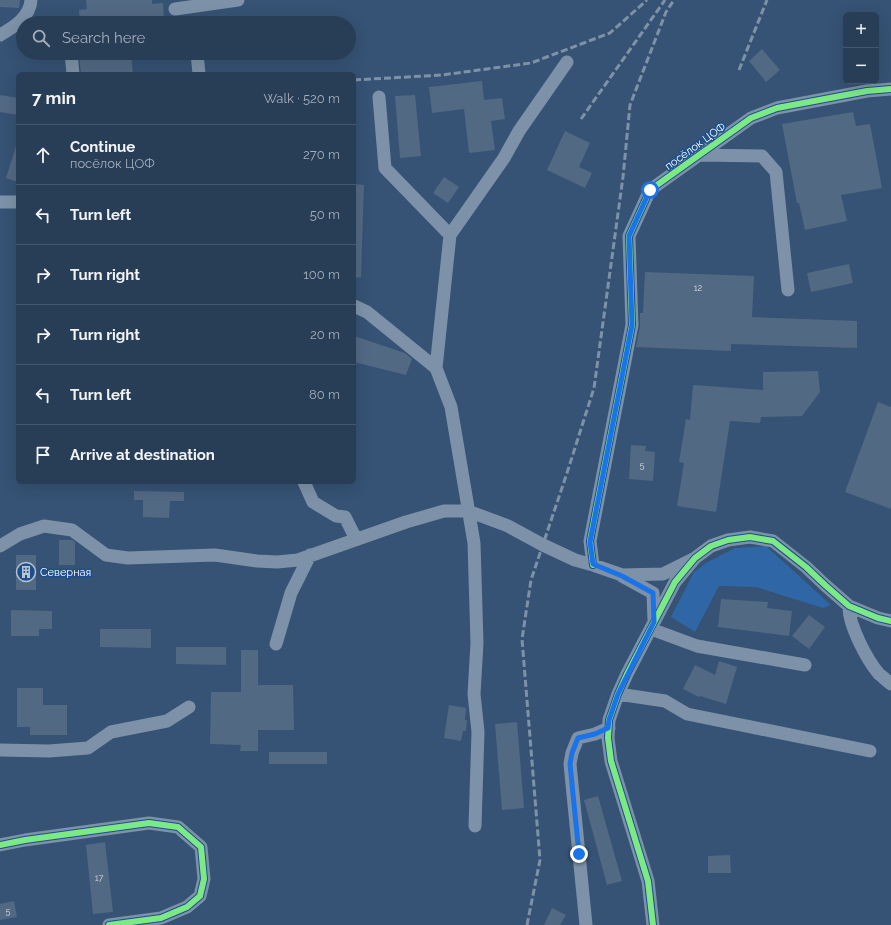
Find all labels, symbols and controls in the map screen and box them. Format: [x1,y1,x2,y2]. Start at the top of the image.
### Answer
map controls [843,12,879,84]
button: + [843,12,879,48]
search box [16,16,356,60]
icon: search [30,27,52,49]
text: Search here [62,29,145,47]
button: − [843,48,879,84]
text: 7 min [32,88,76,108]
text: Walk · 520 m [263,91,340,106]
street label: посёлок ЦОФ [662,120,728,173]
text: Continue [70,138,135,156]
icon: ahead [32,144,54,166]
text: 270 m [303,147,340,162]
text: посёлок ЦОФ [70,156,155,171]
route start [641,181,659,199]
icon: left [32,204,54,226]
text: Turn left [70,206,131,224]
text: 50 m [310,207,340,222]
icon: right [32,264,54,286]
text: Turn right [70,266,140,284]
text: 100 m [303,267,340,282]
house number: 12 [694,283,703,293]
icon: right [32,324,54,346]
text: Turn right [70,326,140,344]
text: 20 m [310,327,340,342]
icon: left [32,384,54,406]
text: Turn left [70,386,131,404]
text: 80 m [309,387,340,402]
icon: arrive [32,444,54,466]
text: Arrive at destination [70,446,215,464]
house number: 5 [640,460,645,470]
building icon: Северная [15,561,37,583]
place label: Северная [40,566,91,579]
route end [570,845,588,863]
house number: 17 [95,873,103,883]
house number: 5 [6,906,11,916]

